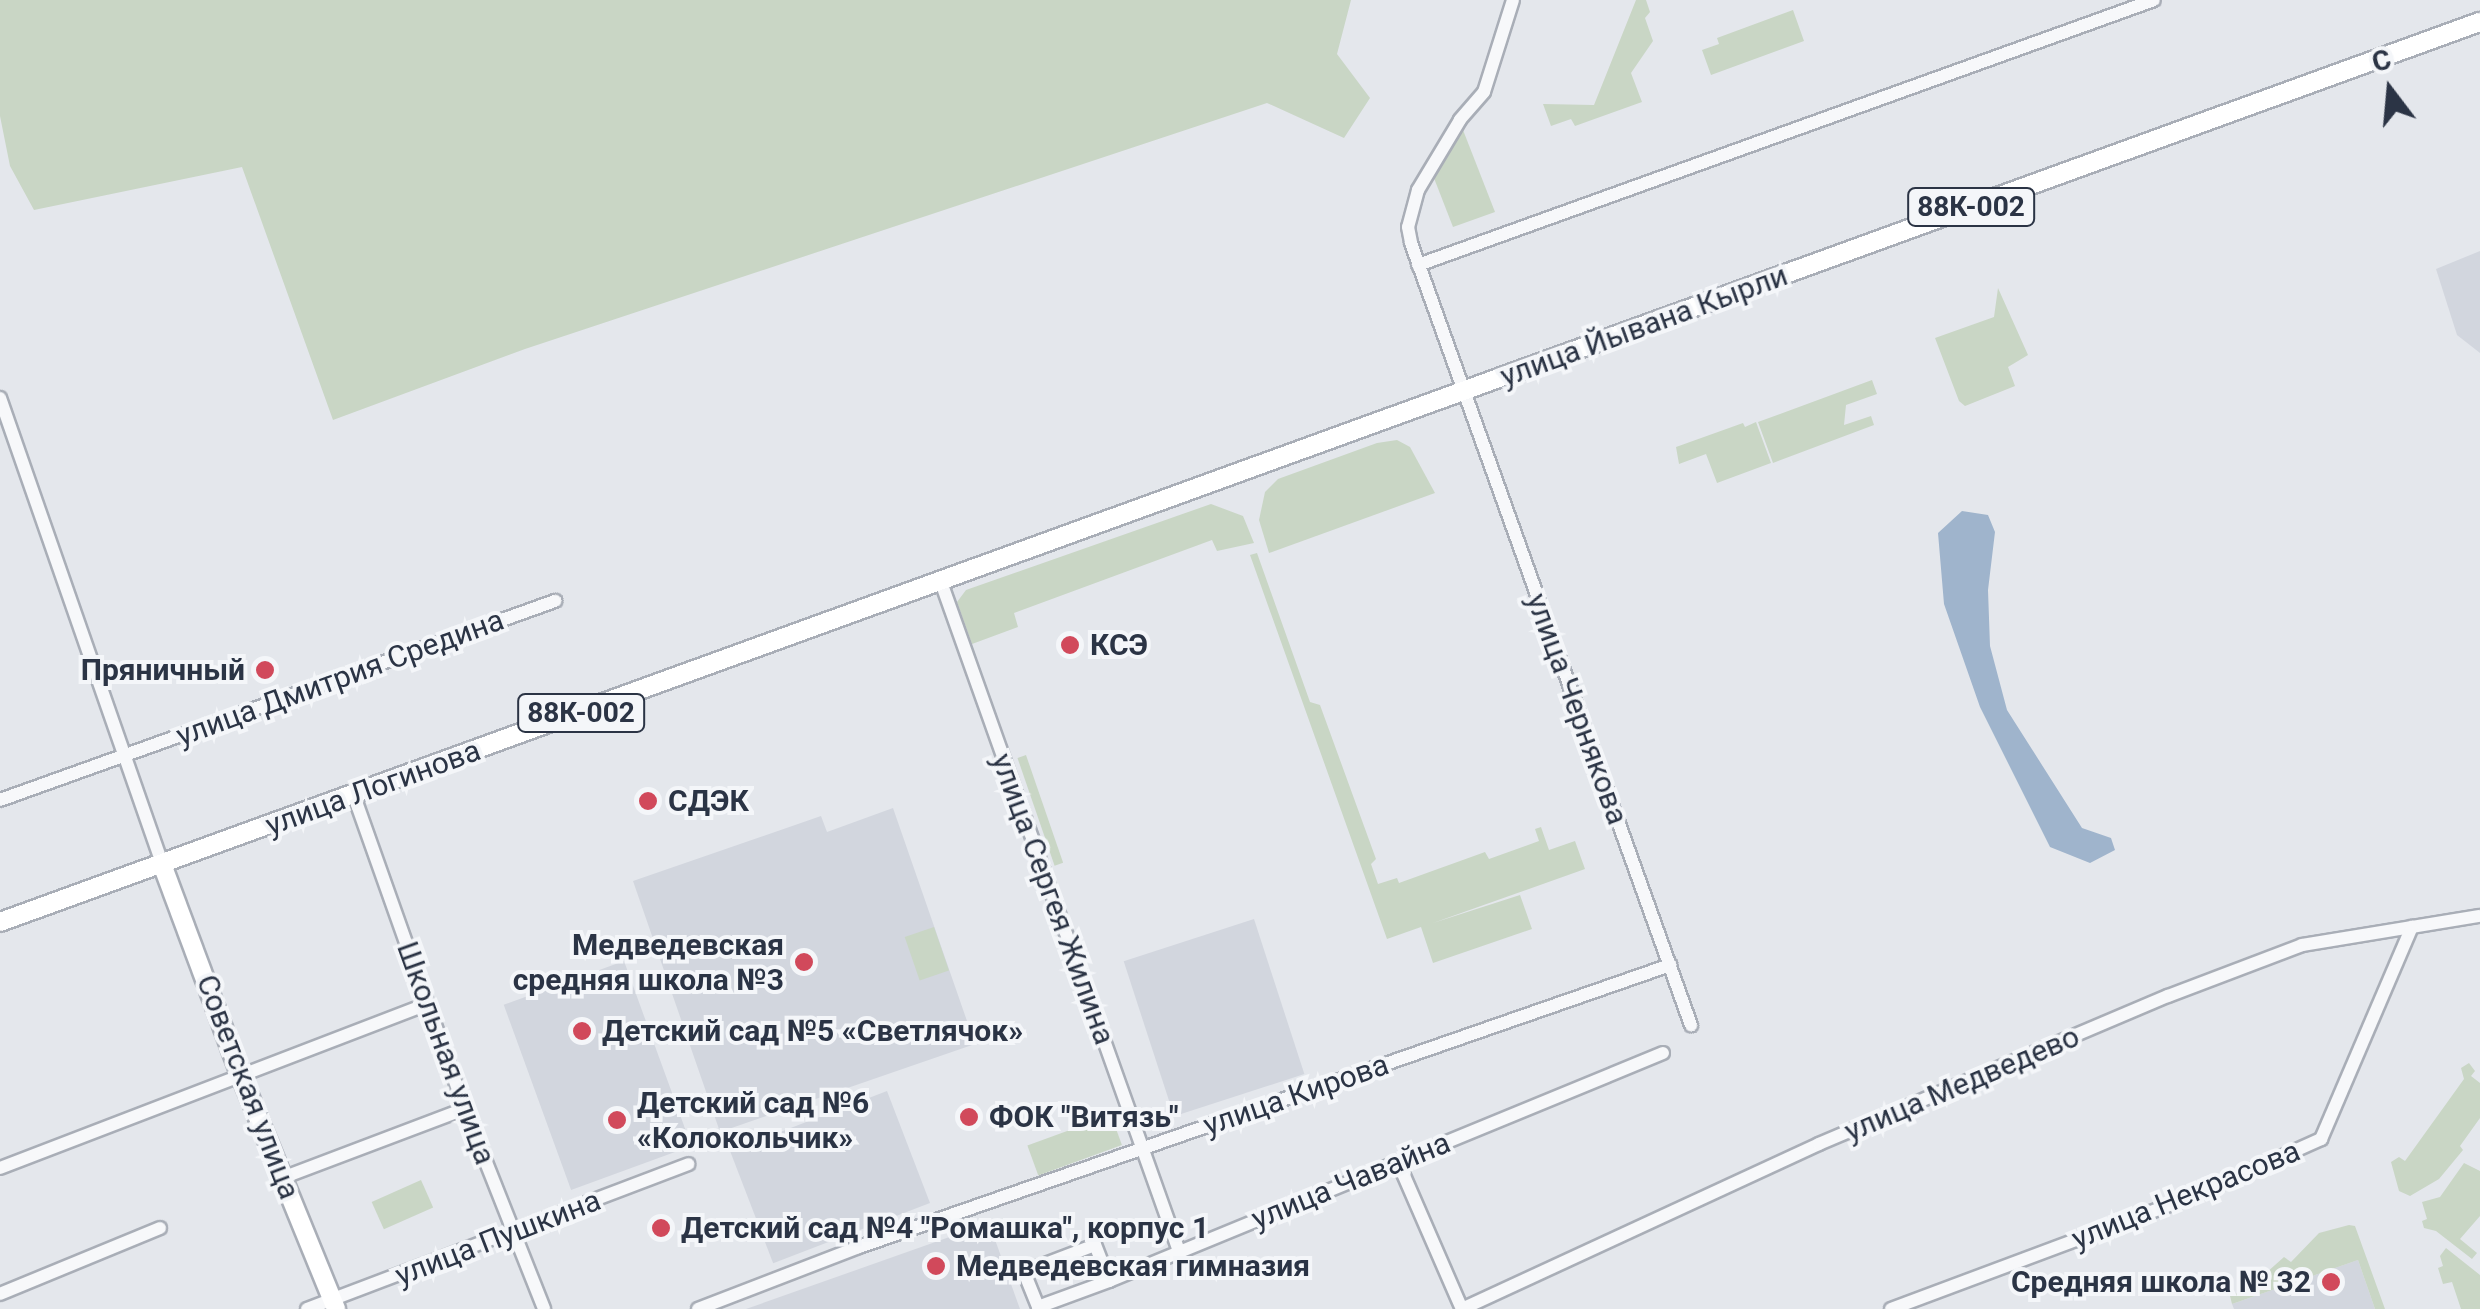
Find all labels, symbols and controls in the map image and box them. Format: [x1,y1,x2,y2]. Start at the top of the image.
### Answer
north arrow [2340,40,2440,140]
text: С [2368,42,2395,79]
road number: 88К-002 [1906,184,2036,230]
street label: улица Йывана Кырли [1496,257,1792,395]
street label: улица Чернякова [1518,589,1636,829]
street label: улица Дмитрия Средина [171,602,509,754]
place label: КСЭ [1090,627,1148,663]
marker: КСЭ [1059,634,1081,656]
place label: Пряничный [81,652,245,688]
marker: Пряничный [254,659,276,681]
road number: 88К-002 [516,690,646,736]
street label: улица Логинова [261,732,485,844]
street label: улица Сергея Жилина [984,749,1122,1049]
place label: СДЭК [668,783,749,819]
marker: СДЭК [637,790,659,812]
place label: Медведевская средняя школа №3 [513,927,784,998]
street label: Школьная улица [389,937,503,1169]
marker: Медведевская средняя школа №3 [793,951,815,973]
street label: Советская улица [189,970,307,1204]
place label: Детский сад №5 «Светлячок» [602,1013,1023,1049]
street label: улица Медведево [1839,1018,2085,1150]
marker: Детский сад №5 «Светлячок» [571,1020,593,1042]
street label: улица Кирова [1199,1046,1393,1144]
place label: Детский сад №6 «Колокольчик» [637,1085,869,1156]
place label: ФОК "Витязь" [989,1099,1179,1135]
marker: ФОК "Витязь" [958,1106,980,1128]
marker: Детский сад №6 «Колокольчик» [606,1109,628,1131]
street label: улица Чавайна [1246,1125,1456,1237]
street label: улица Некрасова [2067,1133,2305,1257]
street label: улица Пушкина [390,1182,606,1294]
place label: Детский сад №4 "Ромашка", корпус 1 [681,1210,1209,1246]
marker: Детский сад №4 "Ромашка", корпус 1 [650,1217,672,1239]
place label: Медведевская гимназия [956,1248,1310,1284]
marker: Медведевская гимназия [925,1255,947,1277]
place label: Средняя школа № 32 [2011,1264,2311,1300]
marker: Средняя школа № 32 [2320,1271,2342,1293]

